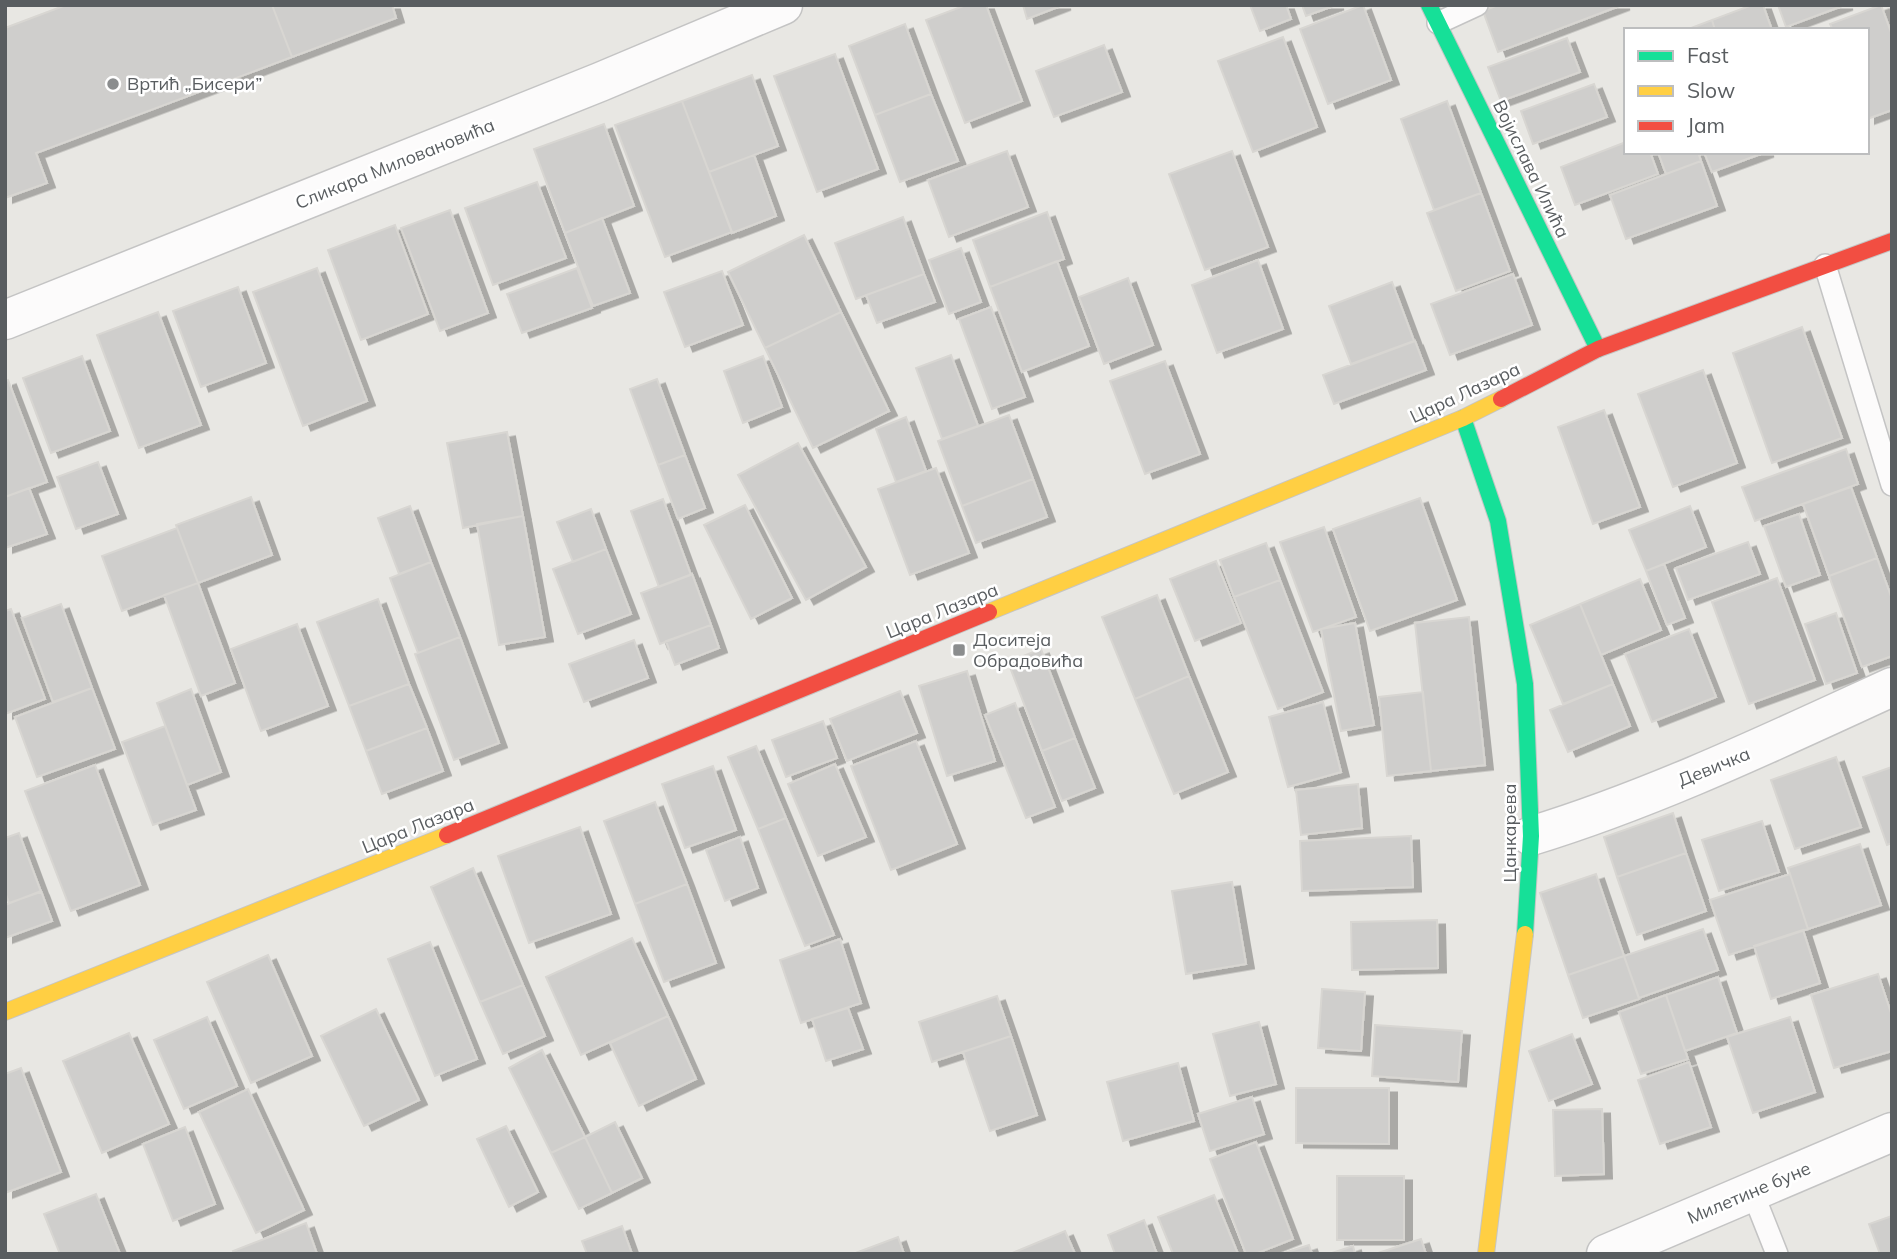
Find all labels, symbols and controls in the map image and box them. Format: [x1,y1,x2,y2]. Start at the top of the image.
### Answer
legend [1624,28,1869,154]
text: Fast [1687,42,1729,68]
place label: Вртић „Бисери” [127,72,262,95]
marker: Вртић „Бисери” [105,76,121,92]
text: Slow [1687,77,1735,103]
street label: Војислава Илића [1488,96,1575,242]
text: Jam [1687,112,1725,138]
street label: Сликара Миловановића [292,113,498,214]
street label: Цара Лазара [1406,357,1524,428]
street label: Цара Лазара [882,578,1001,643]
place label: Доситеја Обрадовића [973,628,1083,672]
marker: Доситеја Обрадовића [951,642,967,658]
street label: Девичка [1674,742,1753,791]
street label: Цанкарева [1498,784,1521,882]
street label: Цара Лазара [358,793,477,858]
street label: Милетине буне [1684,1156,1814,1229]

